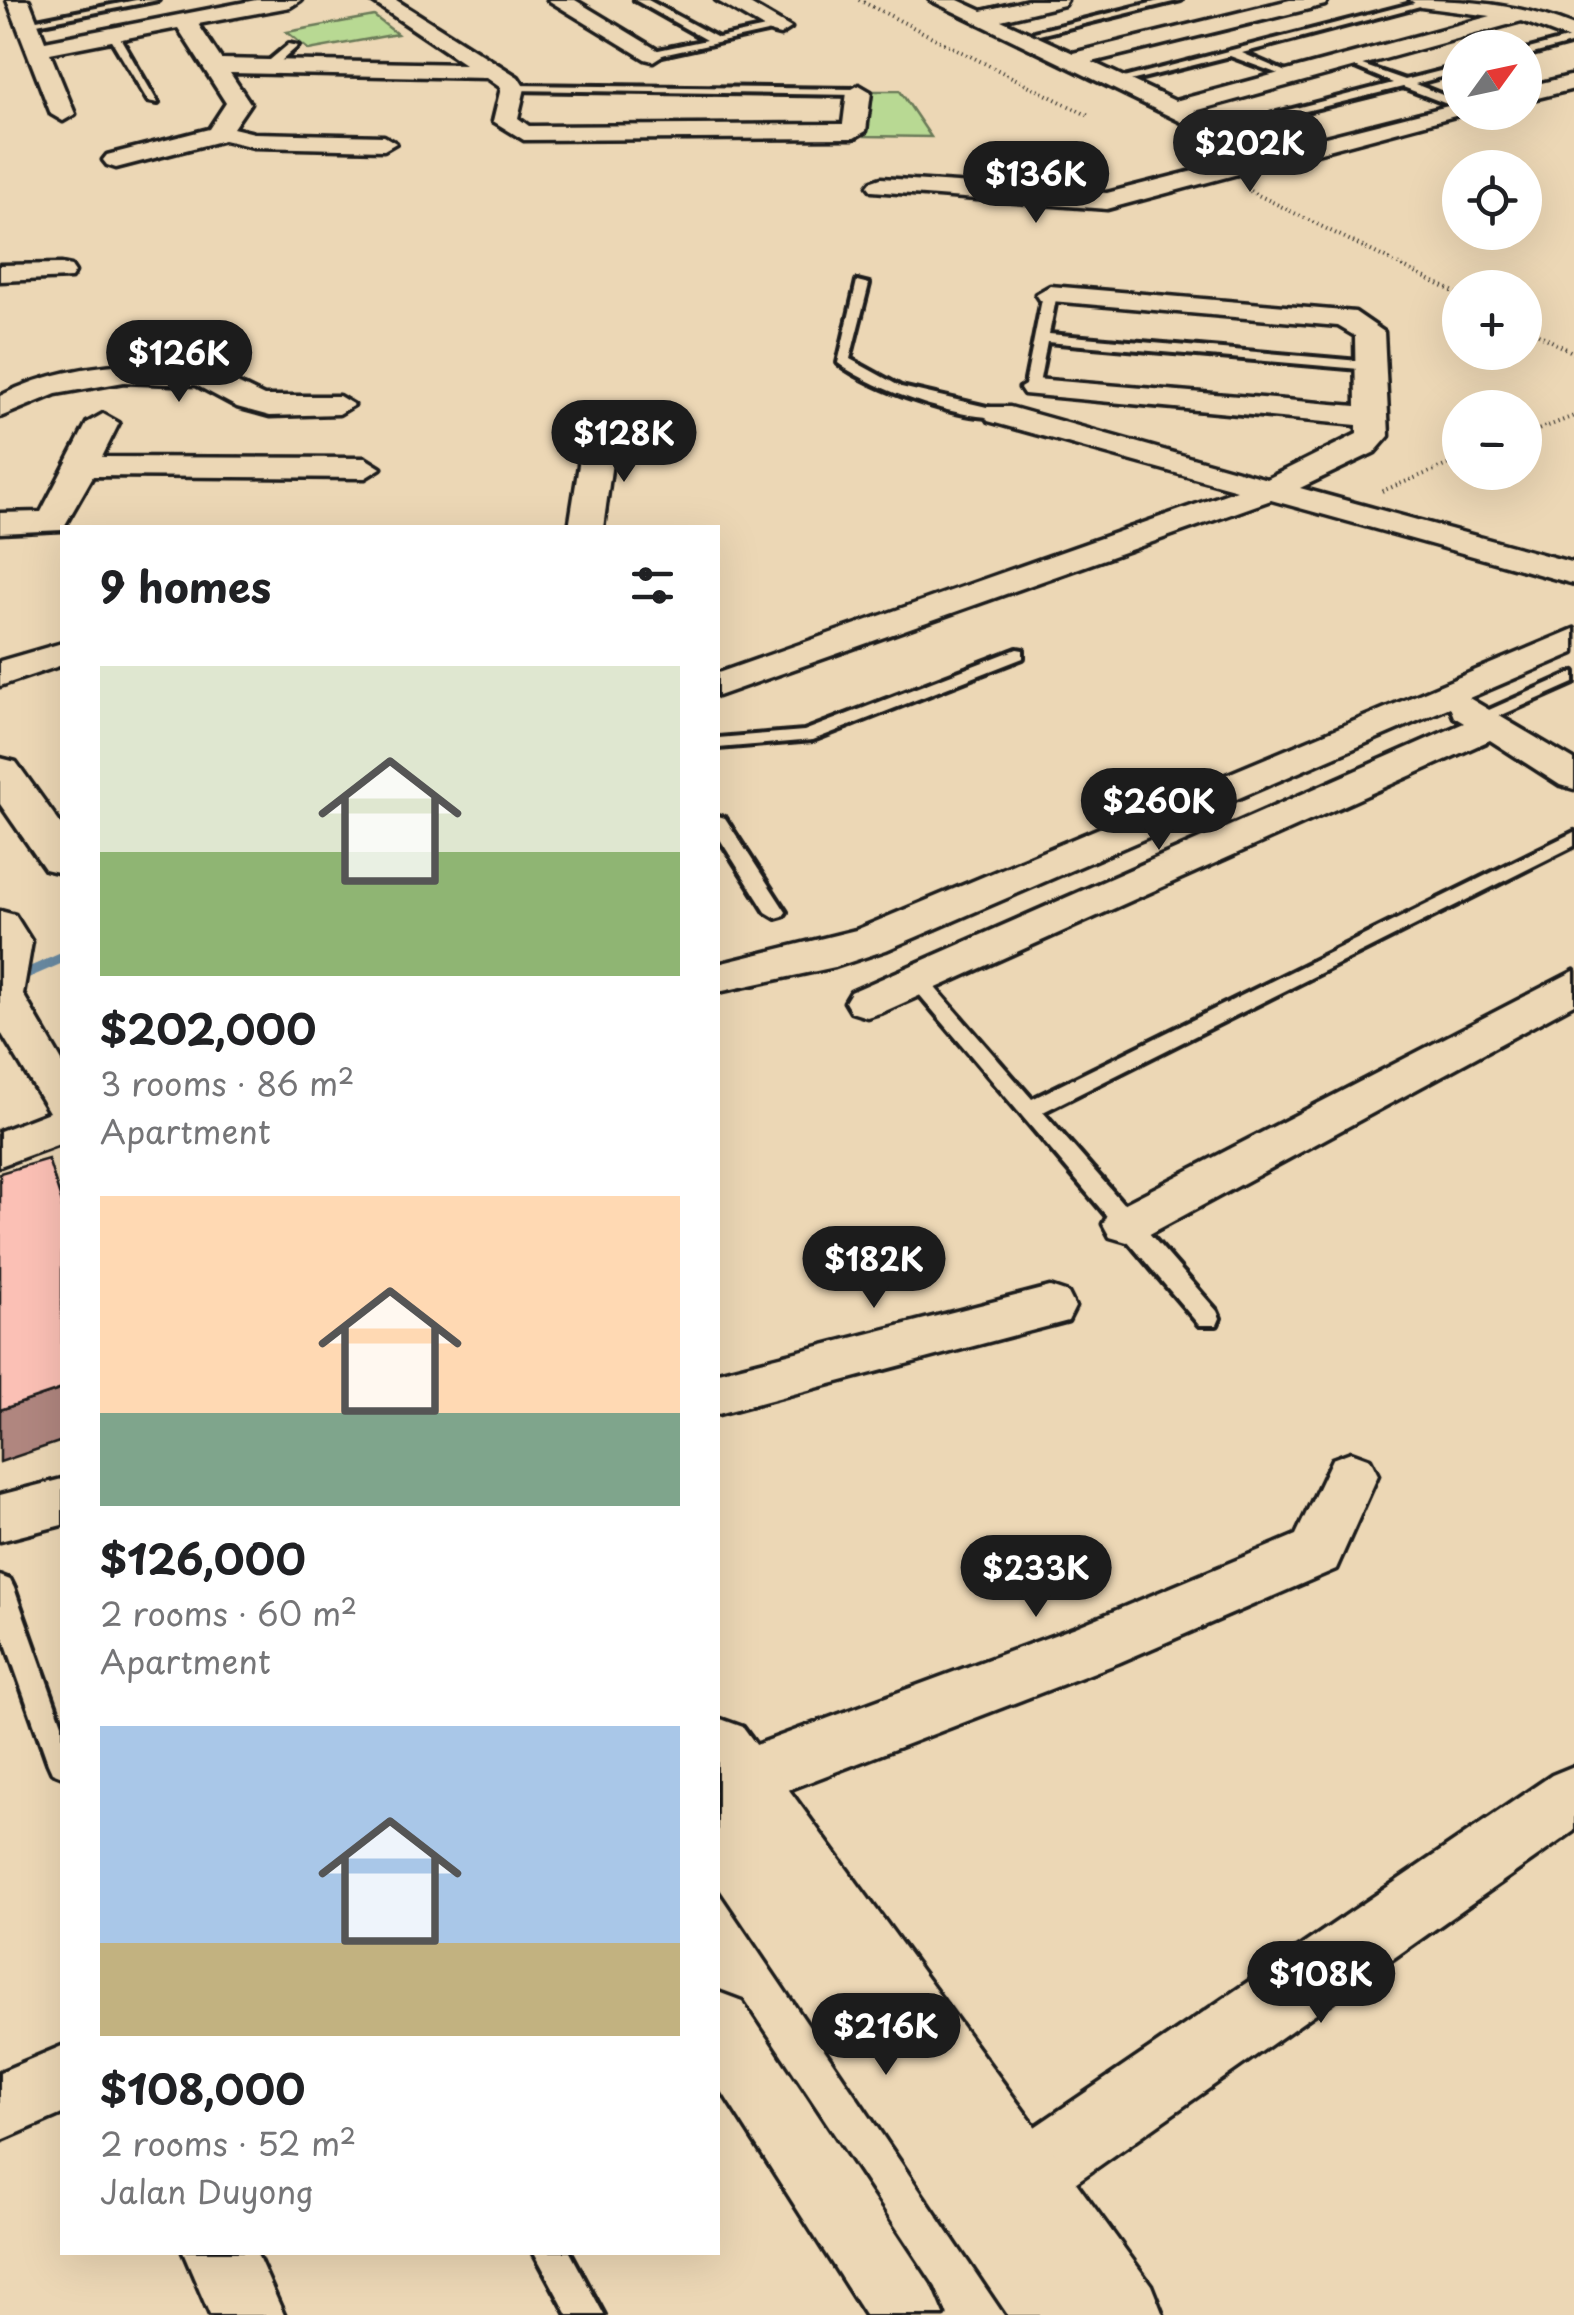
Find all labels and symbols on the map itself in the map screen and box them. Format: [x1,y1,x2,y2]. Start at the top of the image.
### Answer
north arrow [1442,30,1542,130]
pin: $202K [1180,110,1320,195]
pin: $136K [966,141,1106,226]
pin: $126K [109,320,249,405]
pin: $128K [554,400,694,485]
pin: $260K [1089,768,1229,853]
pin: $182K [804,1226,944,1311]
pin: $233K [966,1535,1106,1620]
pin: $108K [1251,1941,1391,2026]
pin: $216K [816,1993,956,2078]

